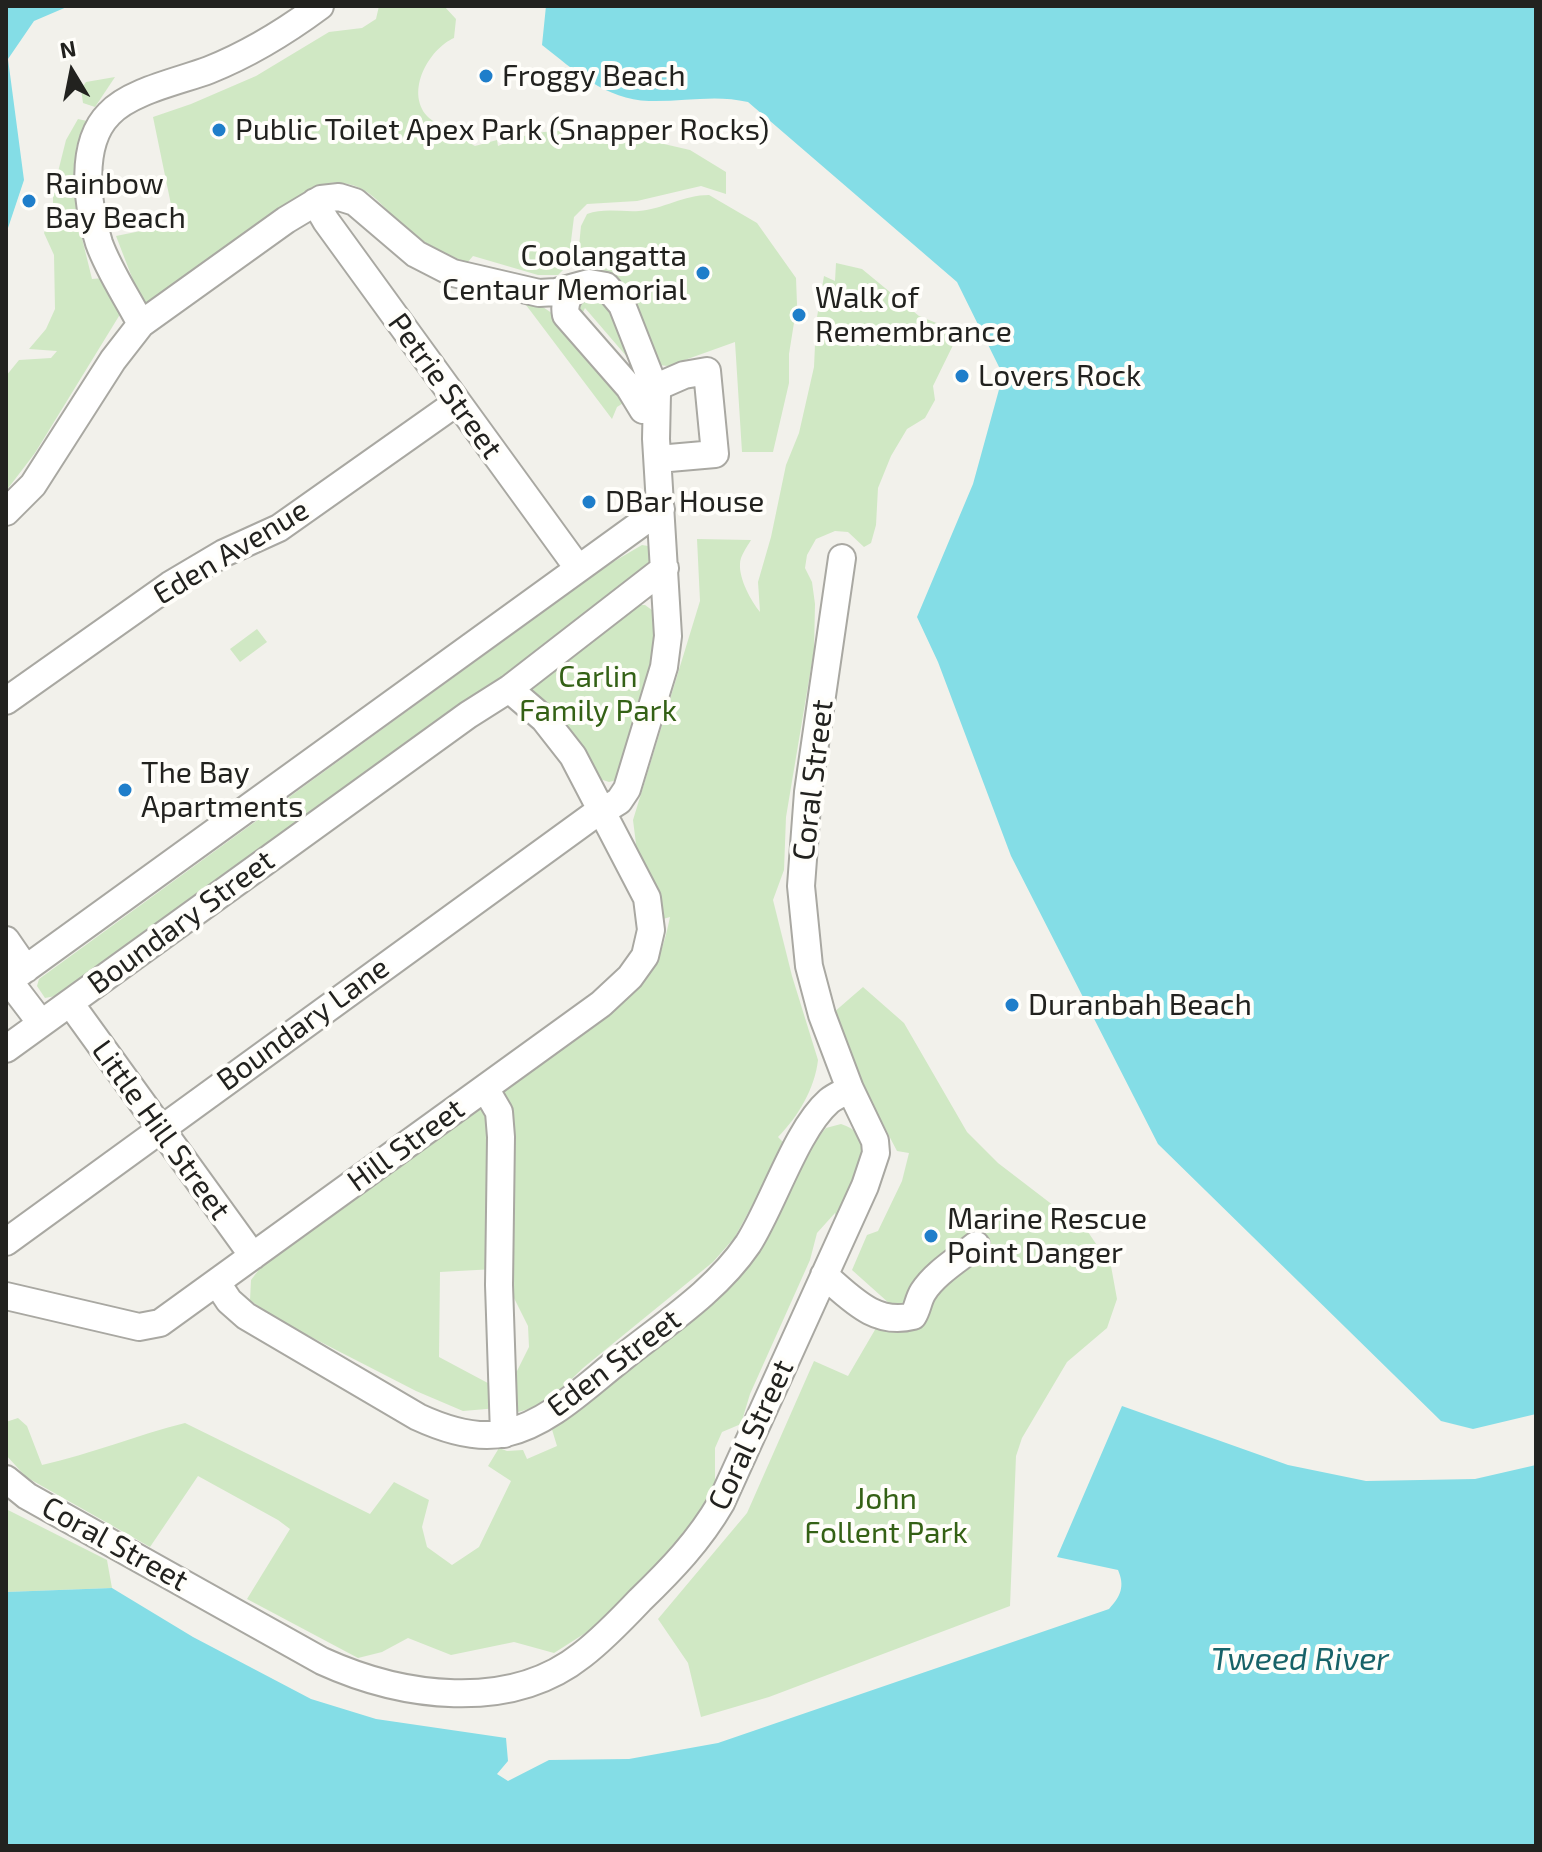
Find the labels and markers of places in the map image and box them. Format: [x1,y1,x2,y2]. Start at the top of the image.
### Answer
place label: Froggy Beach [502,58,686,94]
marker: Froggy Beach [477,67,495,85]
place label: Public Toilet Apex Park (Snapper Rocks) [235,112,769,148]
marker: Public Toilet Apex Park (Snapper Rocks) [210,121,228,139]
place label: Rainbow Bay Beach [45,166,186,236]
marker: Rainbow Bay Beach [20,192,38,210]
place label: Coolangatta Centaur Memorial [442,238,687,308]
marker: Coolangatta Centaur Memorial [694,264,712,282]
place label: Walk of Remembrance [815,280,1012,350]
marker: Walk of Remembrance [790,306,808,324]
place label: Lovers Rock [978,358,1141,394]
marker: Lovers Rock [953,367,971,385]
place label: DBar House [605,484,764,520]
marker: DBar House [580,493,598,511]
place label: The Bay Apartments [141,755,303,826]
marker: The Bay Apartments [116,781,134,799]
place label: Duranbah Beach [1028,987,1252,1023]
marker: Duranbah Beach [1003,996,1021,1014]
place label: Marine Rescue Point Danger [947,1201,1147,1272]
marker: Marine Rescue Point Danger [922,1227,940,1245]

